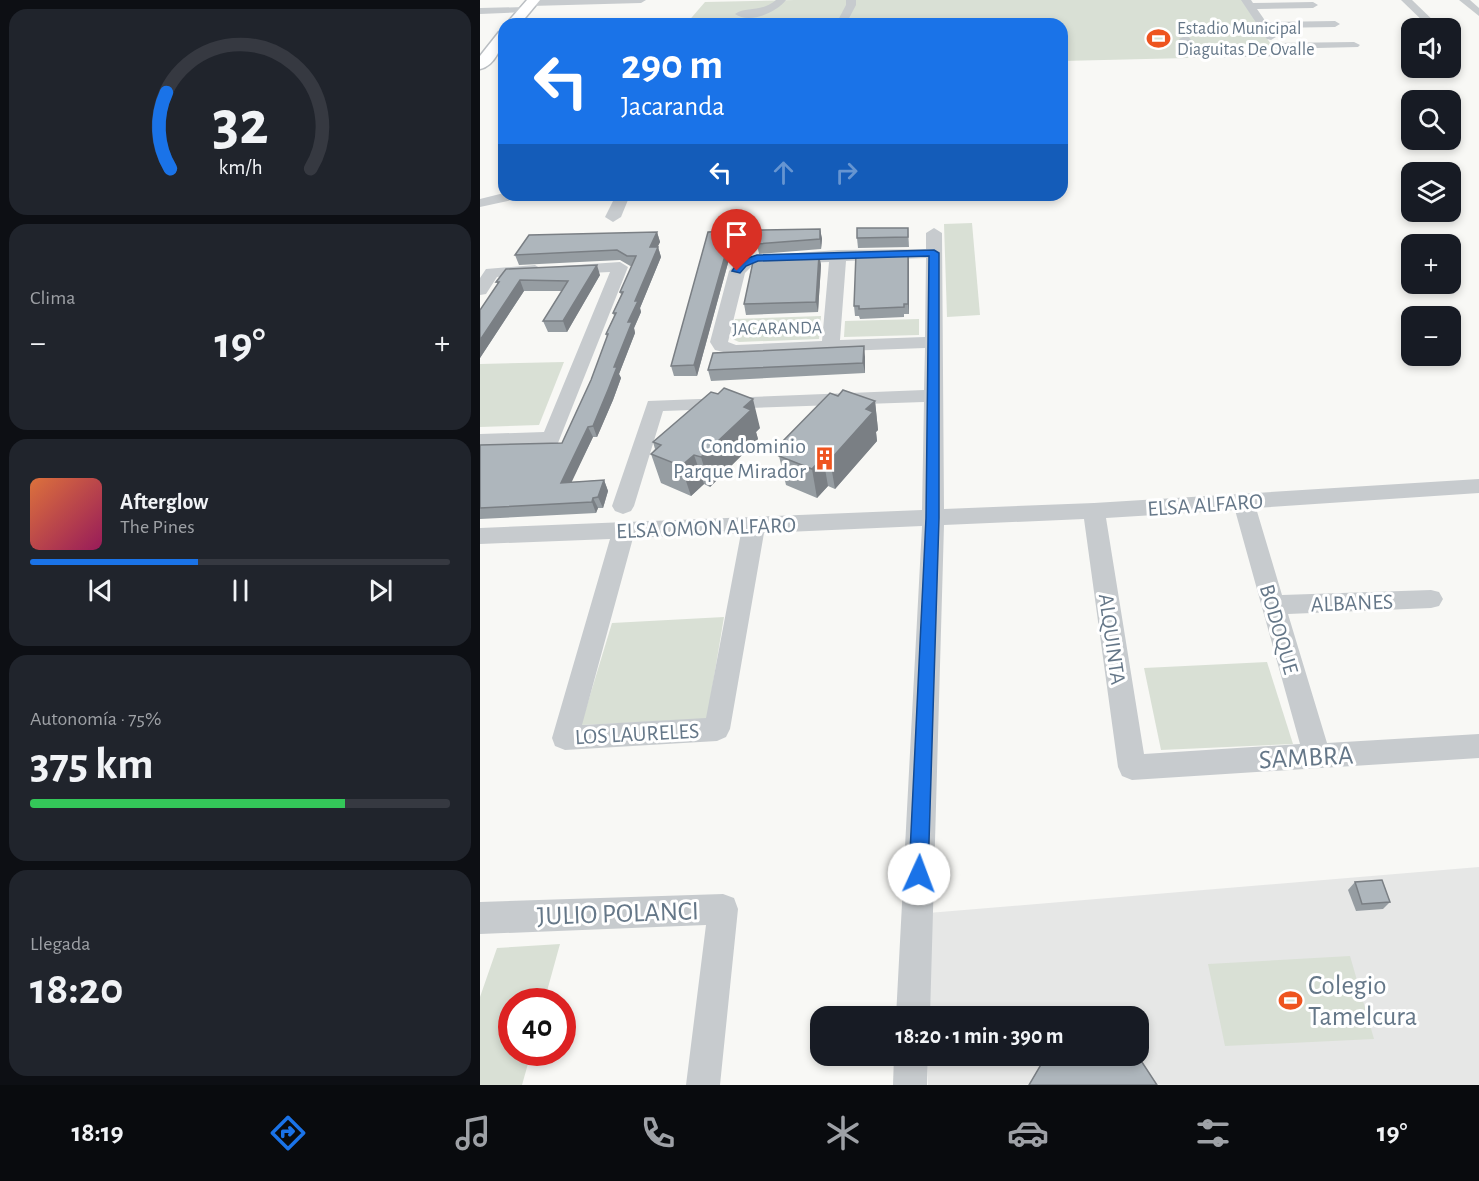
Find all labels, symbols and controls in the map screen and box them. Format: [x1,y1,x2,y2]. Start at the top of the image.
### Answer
map controls [1401,18,1461,366]
button: sound [1401,18,1461,78]
place label: Estadio Municipal Diaguitas De Ovalle [1177,20,1314,59]
sports icon: Estadio Municipal Diaguitas De Ovalle [1146,25,1172,51]
icon: left [522,42,600,120]
text: 290 m [621,44,723,86]
button: search [1401,90,1461,150]
text: 32 [212,93,268,155]
text: Jacaranda [621,93,725,120]
icon: left [704,156,737,189]
icon: ahead [767,156,800,189]
icon: right [830,156,863,189]
text: km/h [218,157,262,178]
button: layers [1401,162,1461,222]
pin [711,209,762,271]
icon: arrive [720,218,753,251]
button: + [1401,234,1461,294]
text: Clima [30,288,75,308]
button: − [1401,306,1461,366]
street label: JACARANDA [732,319,823,339]
text: 19° [214,321,266,366]
text: − [30,327,46,360]
text: + [434,327,450,360]
place label: Condominio Parque Mirador [673,435,806,482]
building icon: Condominio Parque Mirador [811,445,837,471]
street label: ELSA ALFARO [1146,490,1264,520]
text: Afterglow [120,491,208,513]
street label: ELSA OMON ALFARO [616,514,796,542]
text: The Pines [120,517,195,537]
icon: previous [84,574,117,607]
icon: pause [224,574,257,607]
icon: next [364,574,397,607]
street label: BODOQUE [1256,582,1302,677]
street label: ALBANES [1310,591,1394,615]
street label: ALQUINTA [1095,592,1129,686]
text: Autonomía · 75% [30,709,161,729]
street label: LOS LAURELES [574,720,700,748]
text: 375 km [30,742,154,787]
street label: SAMBRA [1258,742,1354,773]
position arrow [887,842,951,906]
street label: JULIO POLANCI [537,897,700,930]
text: Llegada [30,934,91,954]
text: 18:20 [30,967,123,1012]
place label: Colegio Tamelcura [1308,972,1417,1030]
speed limit sign: 40 [498,988,576,1066]
sports icon: Colegio Tamelcura [1277,988,1303,1014]
text: 18:20 · 1 min · 390 m [895,1025,1064,1047]
icon: directions [267,1112,309,1154]
icon: music [452,1112,494,1154]
icon: phone [637,1112,679,1154]
icon: climate [822,1112,864,1154]
icon: car [1007,1112,1049,1154]
icon: filters [1192,1112,1234,1154]
text: 18:19 [72,1119,124,1146]
text: 19° [1377,1119,1407,1146]

